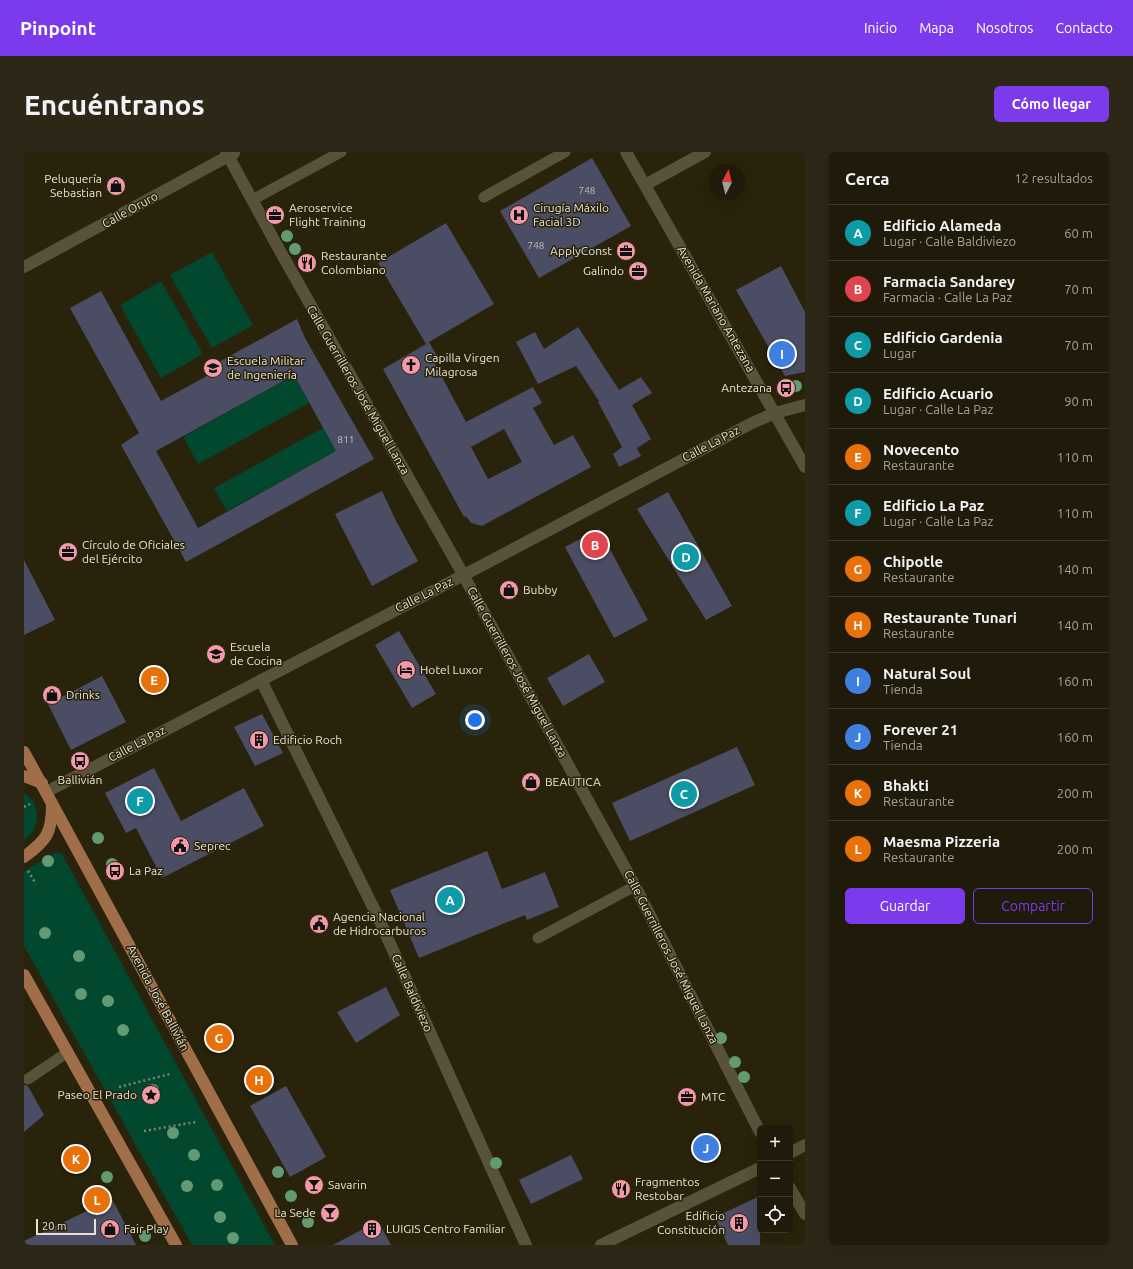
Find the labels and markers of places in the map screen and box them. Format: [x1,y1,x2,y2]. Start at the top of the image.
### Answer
place label: Peluquería Sebastian [44,172,102,199]
shop icon: Peluquería Sebastian [105,175,127,197]
place label: Aeroservice Flight Training [289,201,366,228]
place label: Cirugía Máxilo Facial 3D [533,201,609,228]
office icon: Aeroservice Flight Training [264,204,286,226]
hospital icon: Cirugía Máxilo Facial 3D [508,204,530,226]
office icon: ApplyConst [615,240,637,262]
place label: ApplyConst [550,244,612,257]
place label: Restaurante Colombiano [321,249,387,276]
restaurant icon: Restaurante Colombiano [296,252,318,274]
office icon: Galindo [627,260,649,282]
place label: Galindo [583,264,624,277]
pin: I [769,339,795,369]
place label: Capilla Virgen Milagrosa [425,351,500,378]
place label: Escuela Militar de Ingeniería [227,354,305,381]
church icon: Capilla Virgen Milagrosa [400,354,422,376]
school or university icon: Escuela Militar de Ingeniería [202,357,224,379]
bus stop icon: Antezana [775,377,797,399]
place label: Antezana [721,381,772,394]
pin: B [582,530,608,560]
place label: Círculo de Oficiales del Ejército [82,538,185,565]
office icon: Círculo de Oficiales del Ejército [57,541,79,563]
pin: D [673,542,699,572]
shop icon: Bubby [498,579,520,601]
place label: Bubby [523,583,557,596]
place label: Escuela de Cocina [230,640,282,667]
school or university icon: Escuela de Cocina [205,643,227,665]
hotel icon: Hotel Luxor [395,659,417,681]
place label: Hotel Luxor [420,663,483,676]
pin: E [141,665,167,695]
shop icon: Drinks [41,684,63,706]
place label: Drinks [66,688,100,701]
building icon: Edificio Roch [248,729,270,751]
place label: Edificio Roch [273,733,342,746]
bus stop icon: Ballivián [69,750,91,772]
shop icon: BEAUTICA [520,771,542,793]
place label: Ballivián [58,773,102,786]
place label: BEAUTICA [545,775,601,788]
pin: C [671,779,697,809]
pin: F [127,786,153,816]
public building icon: Seprec [169,835,191,857]
place label: Seprec [194,839,231,852]
bus stop icon: La Paz [104,860,126,882]
place label: La Paz [129,864,163,877]
pin: A [437,885,463,915]
place label: Agencia Nacional de Hidrocarburos [333,910,426,937]
public building icon: Agencia Nacional de Hidrocarburos [308,913,330,935]
pin: G [206,1023,232,1053]
pin: H [246,1065,272,1095]
place icon: Paseo El Prado [140,1084,162,1106]
office icon: MTC [676,1086,698,1108]
place label: Paseo El Prado [58,1088,137,1101]
place label: MTC [701,1090,726,1103]
pin: J [693,1133,719,1163]
pin: K [63,1144,89,1174]
bar icon: Savarin [303,1174,325,1196]
place label: Fragmentos Restobar [635,1175,699,1202]
place label: Savarin [328,1178,367,1191]
restaurant icon: Fragmentos Restobar [610,1178,632,1200]
pin: L [84,1185,110,1215]
bar icon: La Sede [319,1202,341,1224]
place label: La Sede [274,1206,316,1219]
place label: Edificio Constitución [657,1209,725,1236]
building icon: Edificio Constitución [728,1212,750,1234]
shop icon: Fair Play [99,1218,121,1240]
building icon: LUIGIS Centro Familiar [361,1218,383,1240]
place label: Fair Play [124,1222,169,1235]
place label: LUIGIS Centro Familiar [386,1222,506,1235]

